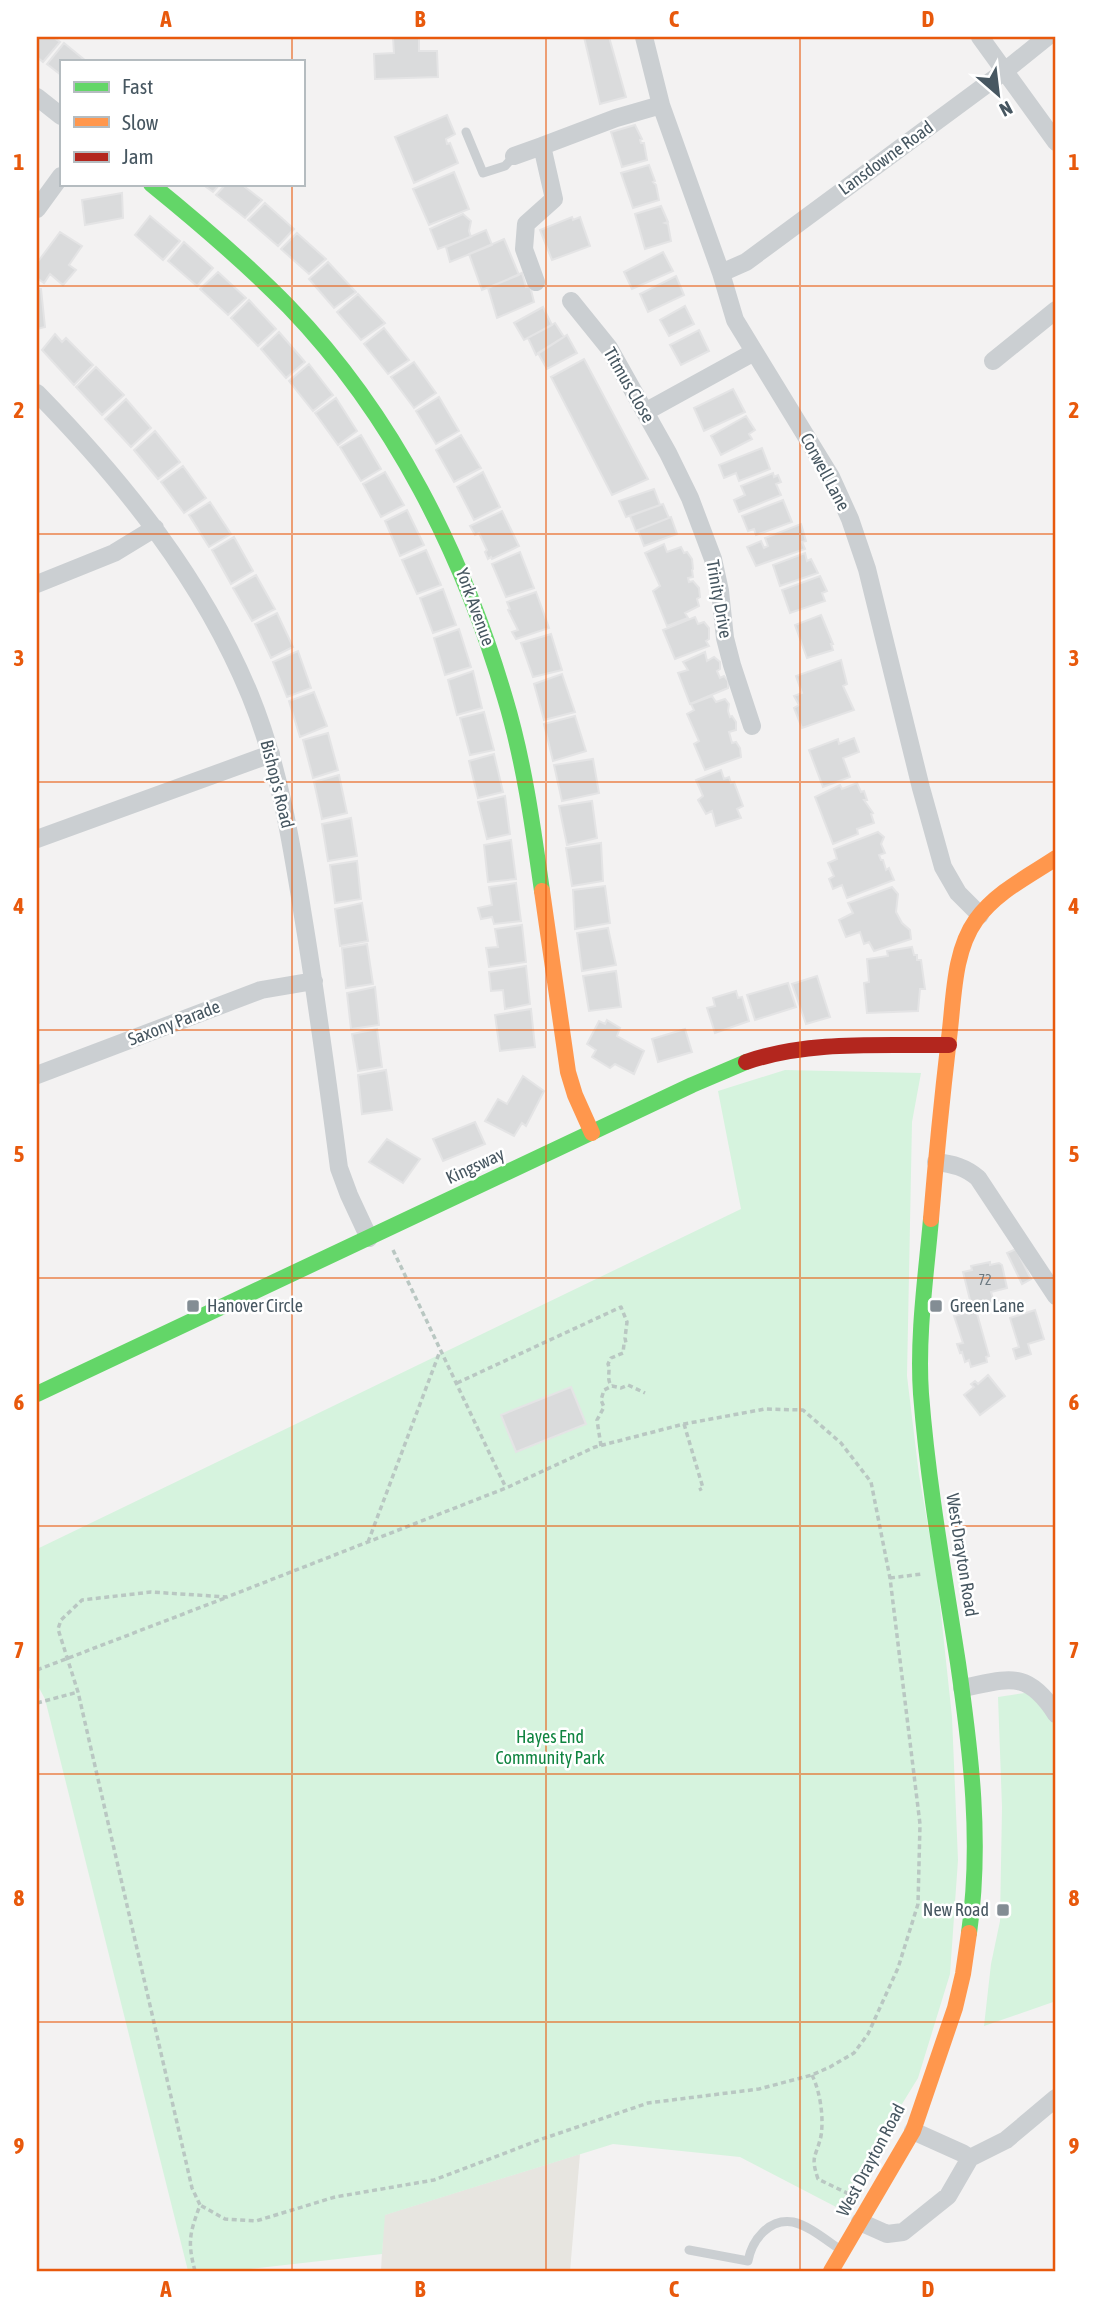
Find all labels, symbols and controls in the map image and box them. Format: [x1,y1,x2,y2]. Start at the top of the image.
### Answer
text: A [159,6,172,32]
text: B [415,6,426,32]
text: C [669,6,680,32]
text: D [922,6,935,32]
legend [60,60,304,186]
north arrow [964,60,1034,130]
text: Fast [122,74,153,98]
text: N [996,97,1016,121]
text: Slow [122,110,159,134]
street label: Lansdowne Road [834,116,937,199]
text: Jam [122,144,154,168]
text: 1 [14,149,25,175]
text: 1 [1069,149,1080,175]
street label: Titmus Close [600,344,659,426]
text: 2 [14,397,24,423]
text: 2 [1069,397,1079,423]
street label: Corwell Lane [796,429,855,514]
street label: Trinity Drive [702,558,737,640]
street label: York Avenue [452,565,499,648]
text: 3 [14,645,24,671]
text: 3 [1069,645,1079,671]
street label: Bishop's Road [256,738,299,830]
text: 4 [13,893,25,919]
text: 4 [1068,893,1080,919]
street label: Saxony Parade [125,995,223,1050]
text: 5 [14,1141,25,1167]
text: 5 [1069,1141,1080,1167]
street label: Kingsway [442,1143,507,1188]
house number: 72 [978,1272,992,1288]
place label: Hanover Circle [207,1295,303,1316]
place label: Green Lane [950,1295,1025,1316]
marker: Hanover Circle [185,1298,201,1314]
marker: Green Lane [928,1298,944,1314]
text: 6 [14,1389,25,1415]
text: 6 [1069,1389,1080,1415]
street label: West Drayton Road [942,1492,983,1618]
text: 7 [14,1637,24,1663]
text: 7 [1069,1637,1079,1663]
park label: Hayes End Community Park [495,1726,605,1768]
text: 8 [14,1885,25,1911]
text: 8 [1069,1885,1080,1911]
place label: New Road [923,1899,989,1920]
marker: New Road [995,1902,1011,1918]
street label: West Drayton Road [832,2100,909,2220]
text: 9 [14,2133,25,2159]
text: 9 [1069,2133,1080,2159]
text: A [159,2276,172,2302]
text: B [415,2276,426,2302]
text: C [669,2276,680,2302]
text: D [922,2276,935,2302]

